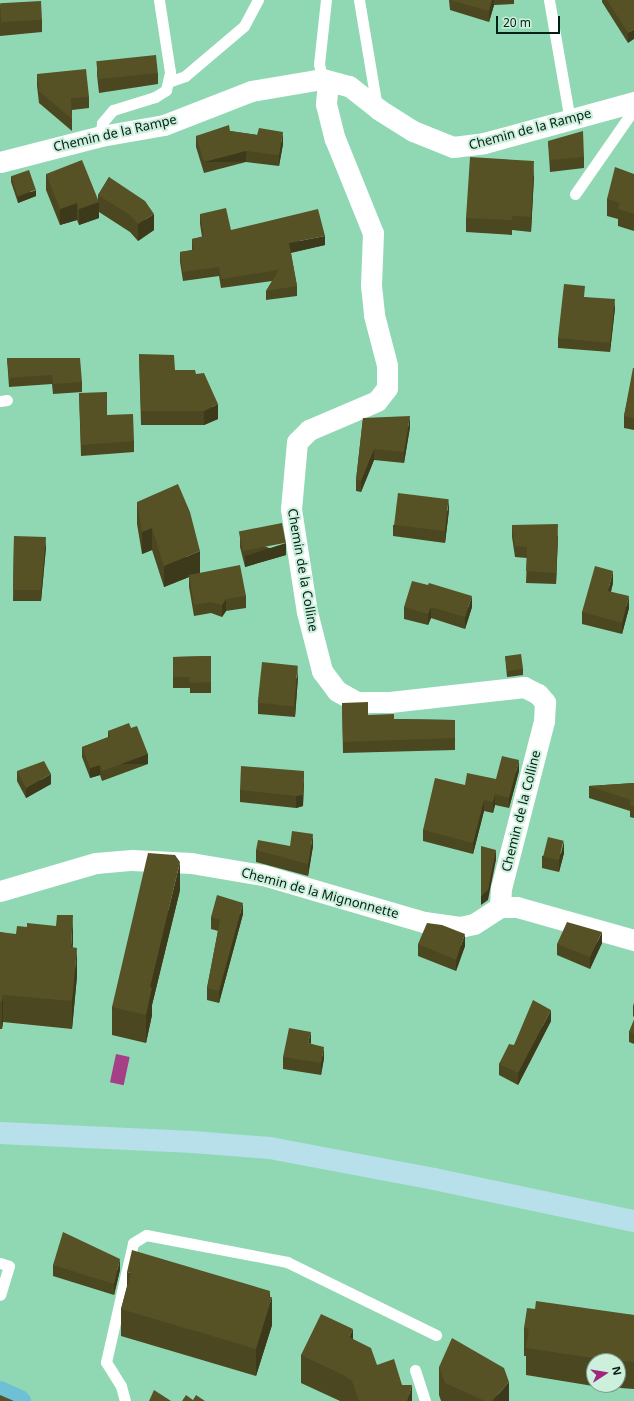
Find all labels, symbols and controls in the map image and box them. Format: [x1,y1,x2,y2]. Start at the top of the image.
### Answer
scale bar [498,8,562,34]
text: 20 m [503,14,531,31]
street label: Chemin de la Rampe [467,105,593,153]
street label: Chemin de la Rampe [52,111,178,155]
street label: Chemin de la Colline [284,507,322,633]
street label: Chemin de la Colline [498,749,544,873]
street label: Chemin de la Mignonnette [240,864,400,922]
north arrow [586,1353,626,1393]
text: N [609,1365,626,1377]

